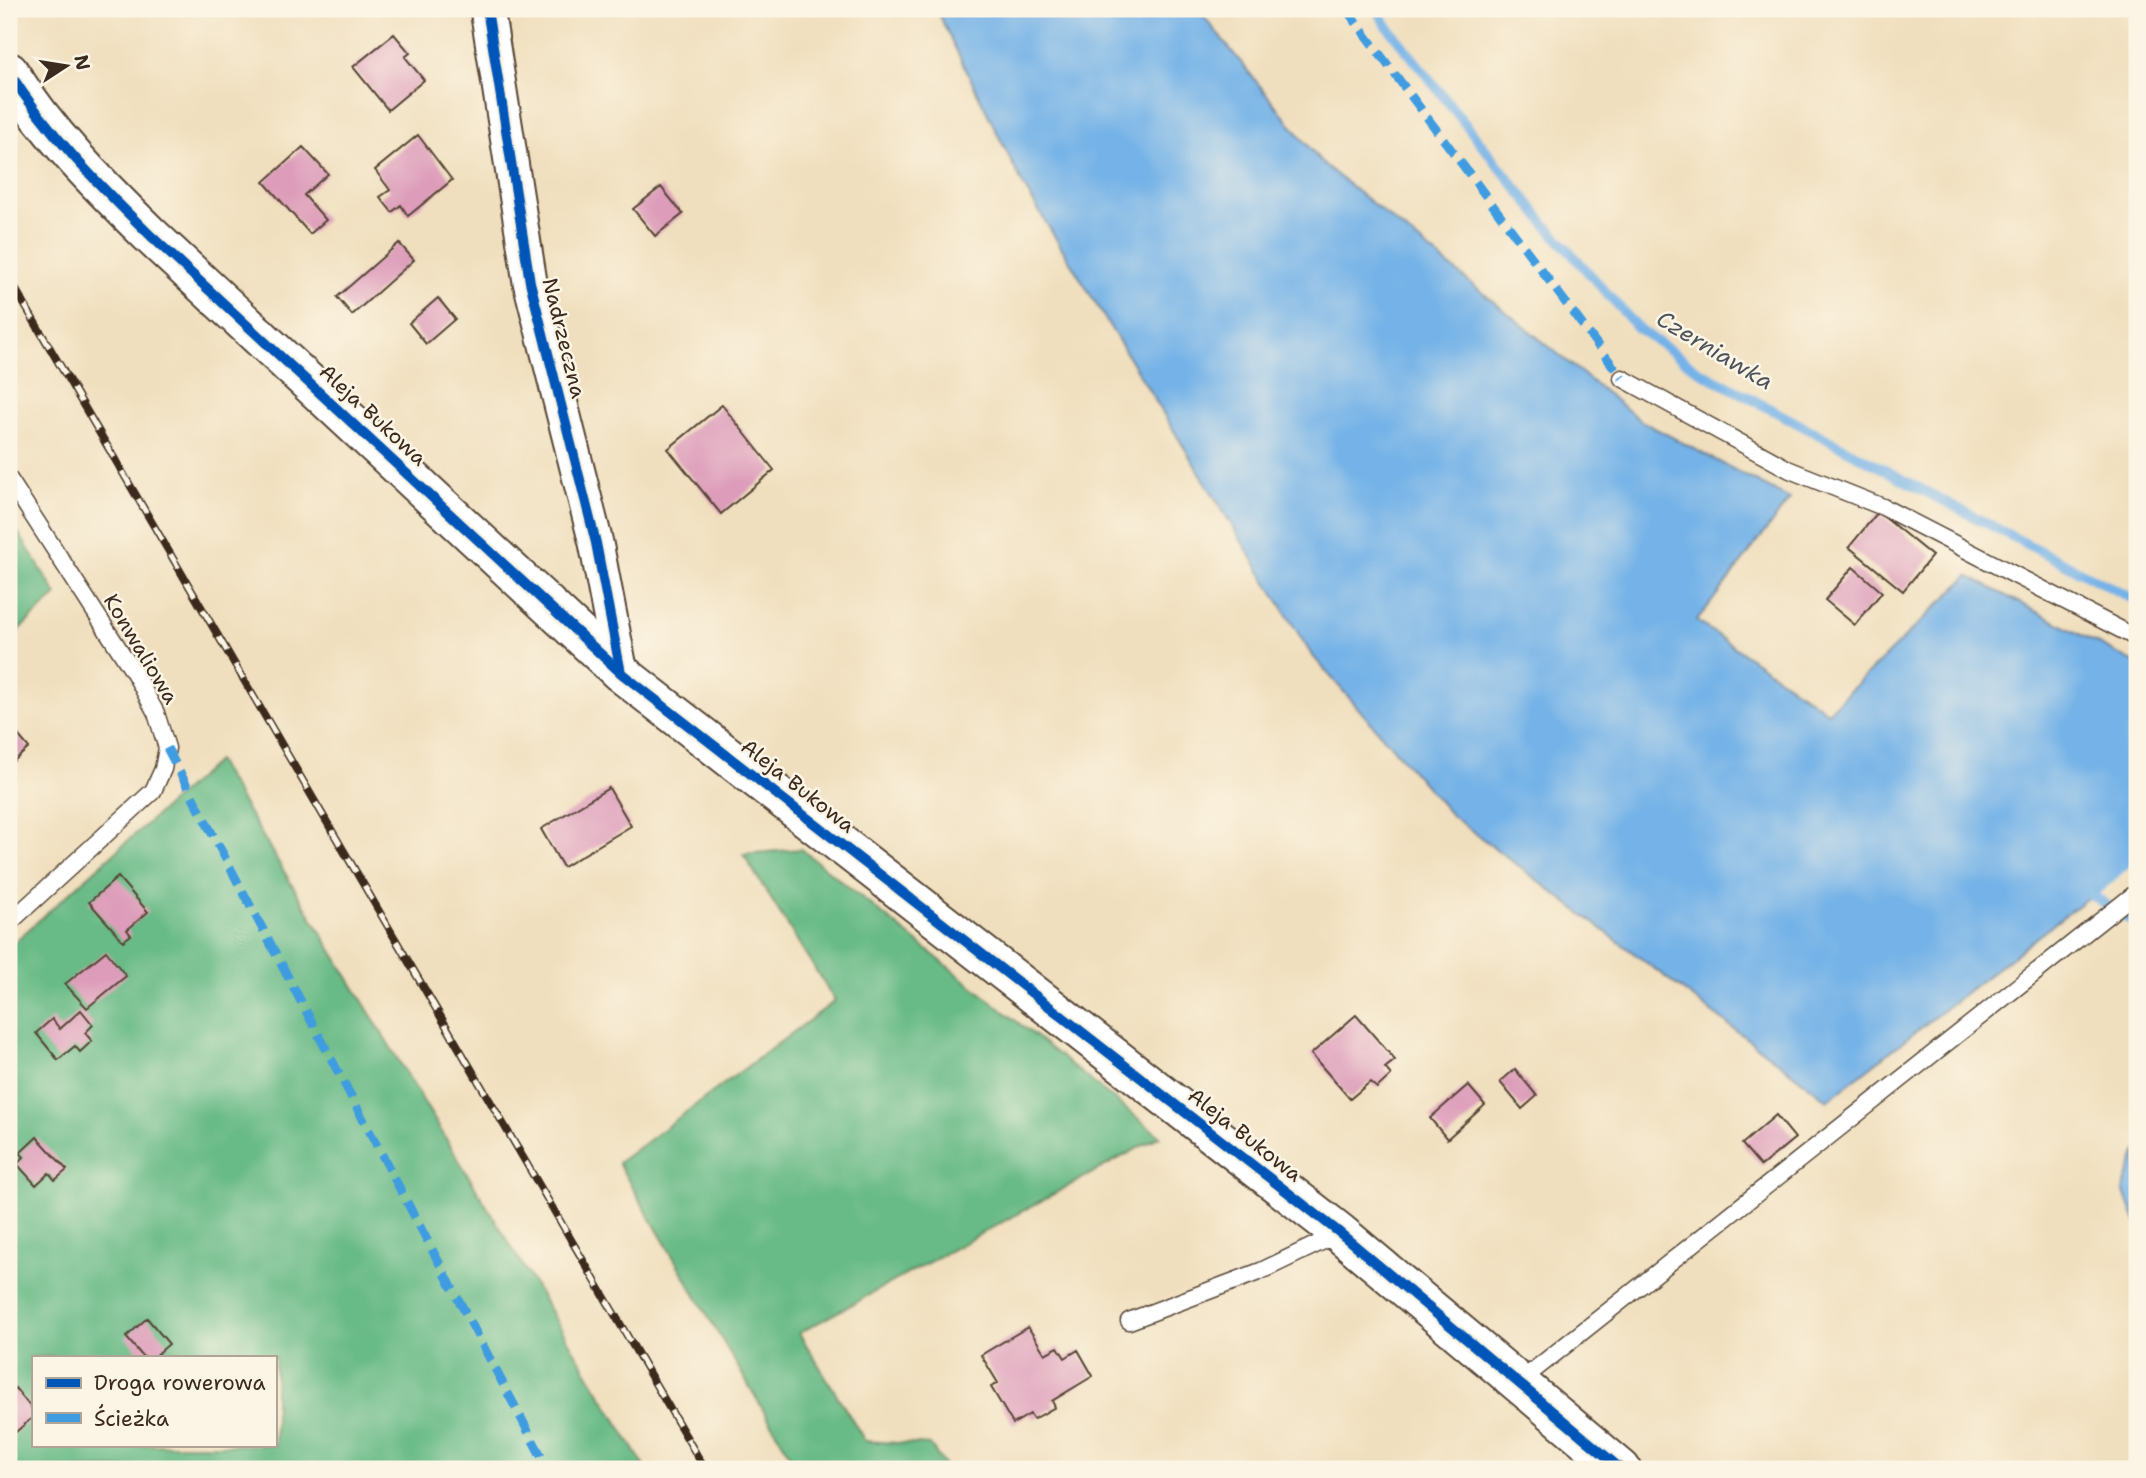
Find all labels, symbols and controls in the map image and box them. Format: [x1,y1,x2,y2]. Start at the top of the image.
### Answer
north arrow [32,32,102,102]
text: N [68,53,96,73]
street label: Nadrzeczna [536,275,592,401]
water label: Czerniawka [1651,303,1779,397]
street label: Aleja Bukowa [313,358,433,472]
street label: Konwaliowa [97,589,185,709]
street label: Aleja Bukowa [735,733,861,839]
street label: Aleja Bukowa [1182,1082,1308,1188]
legend [32,1356,276,1446]
text: Droga rowerowa [94,1369,266,1397]
text: Ścieżka [94,1404,169,1433]

